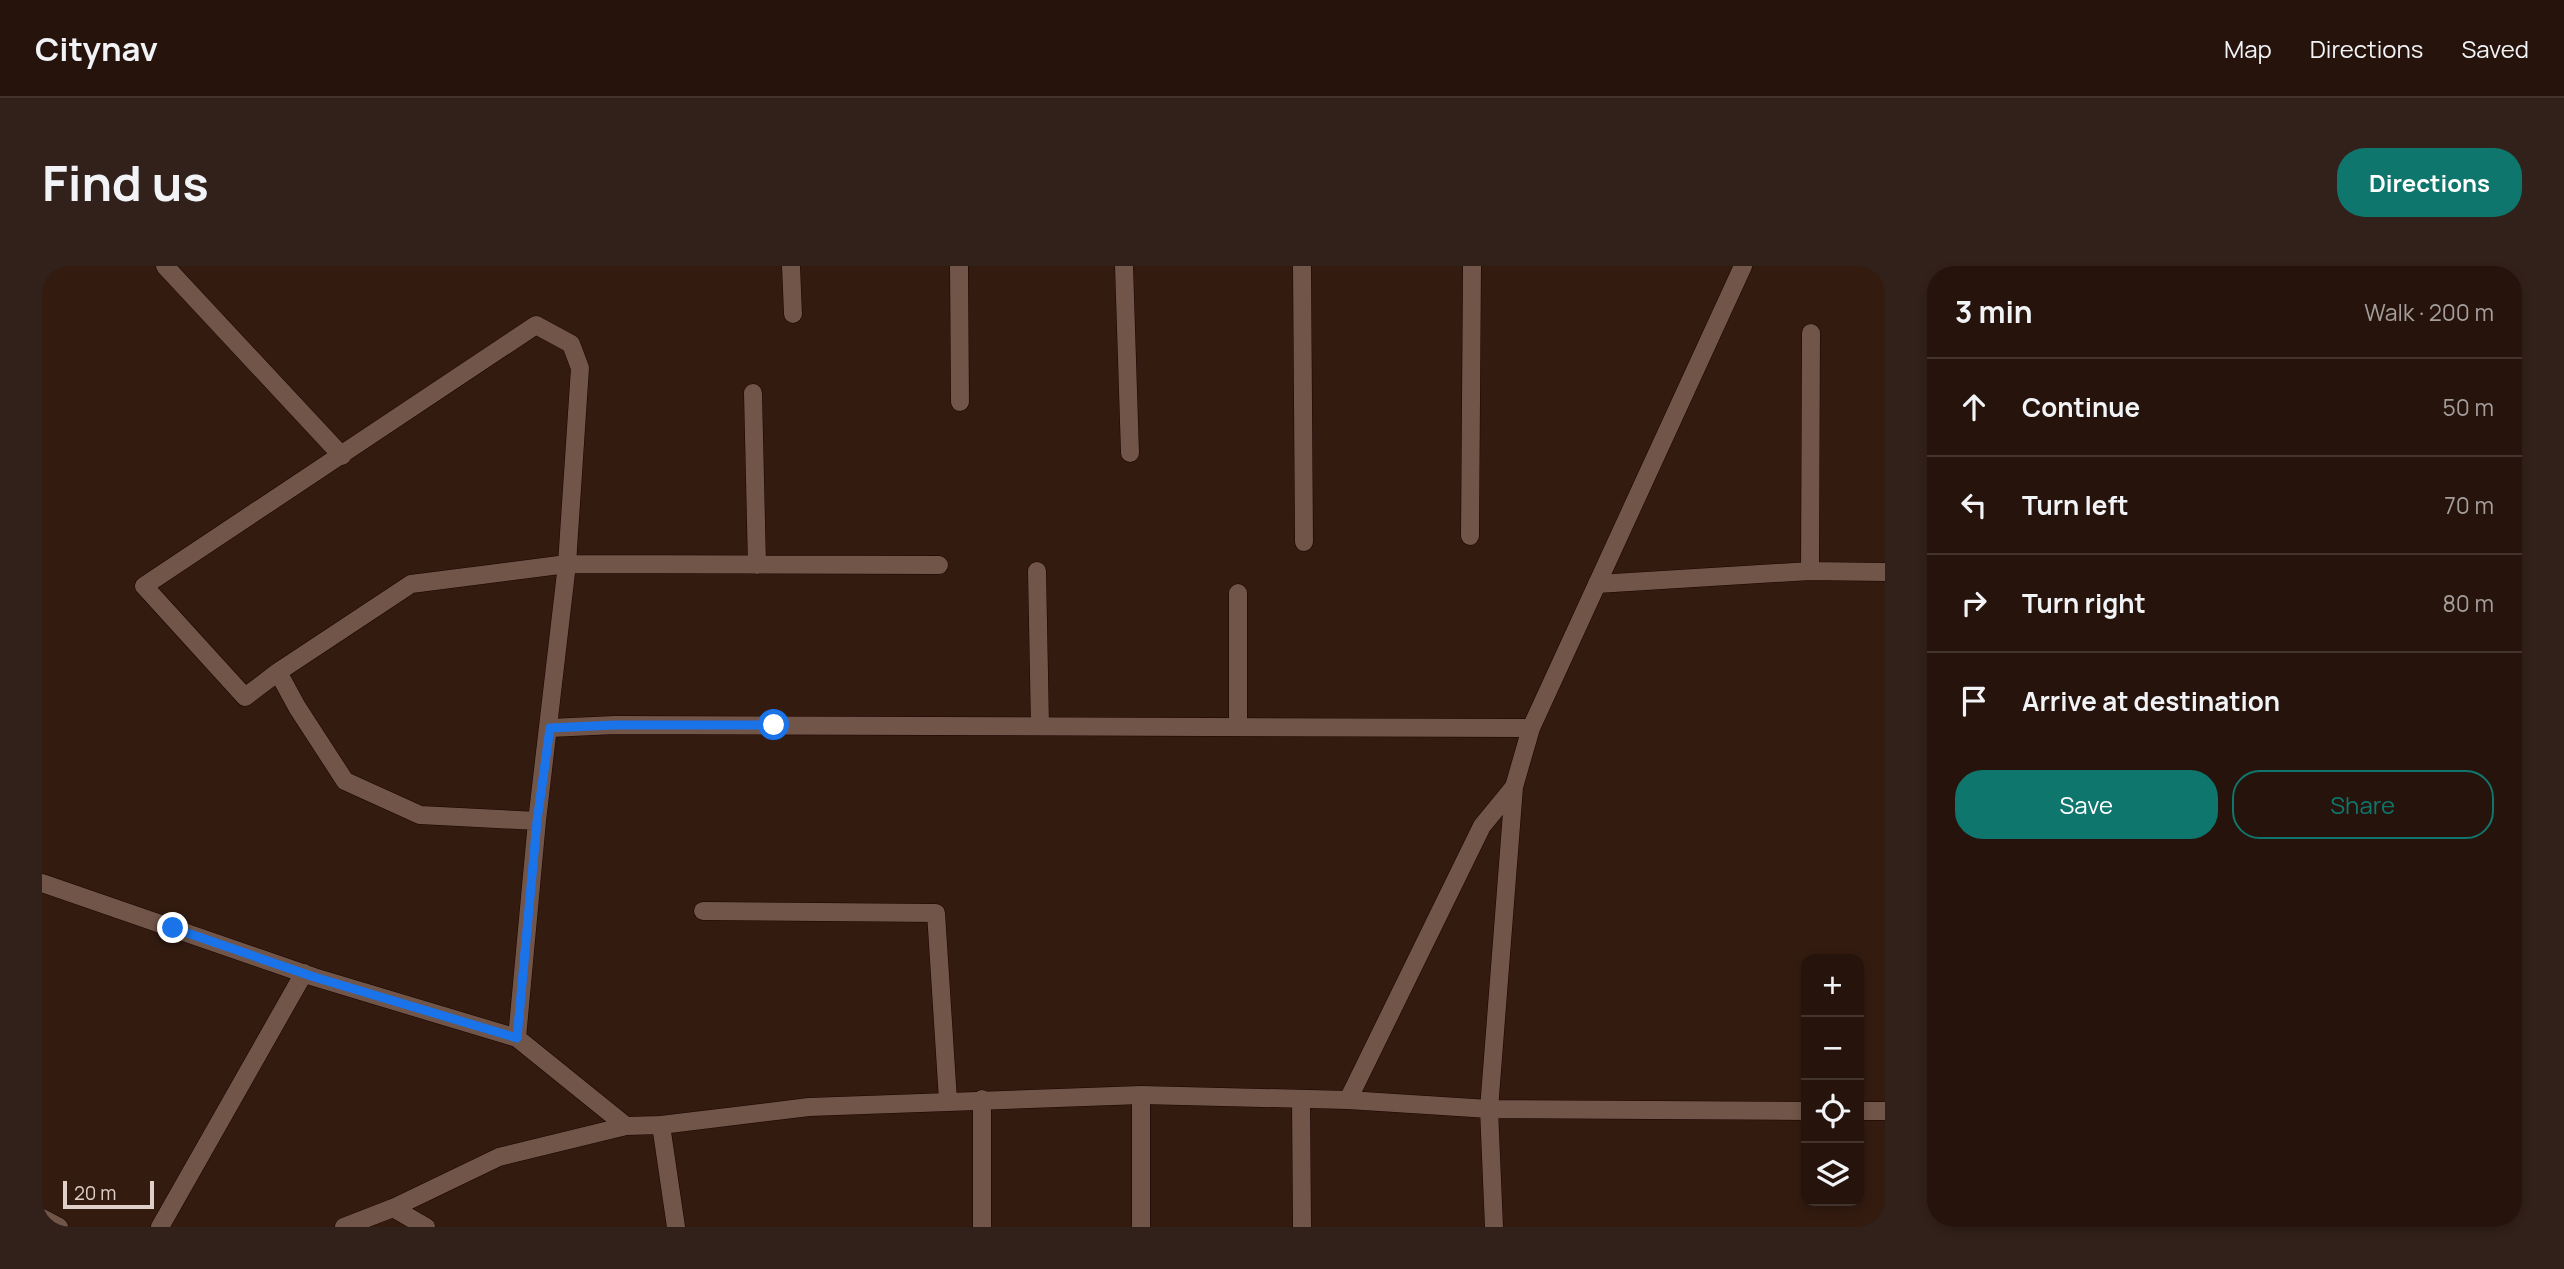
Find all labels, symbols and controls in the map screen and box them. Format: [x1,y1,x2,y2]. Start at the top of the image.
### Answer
text: Citynav [35,26,158,71]
text: Map [2224,32,2272,65]
text: Directions [2310,32,2423,65]
text: Saved [2461,32,2529,65]
button: Directions [2337,148,2522,217]
text: Find us [42,149,209,216]
text: 3 min [1955,291,2033,332]
text: Walk · 200 m [2364,296,2494,328]
icon: ahead [1955,388,1993,426]
text: Continue [2022,389,2140,425]
text: 50 m [2443,391,2494,423]
icon: left [1955,486,1993,524]
text: Turn left [2022,487,2129,523]
text: 70 m [2444,489,2494,521]
icon: right [1955,584,1993,622]
text: Turn right [2022,585,2146,621]
text: 80 m [2443,587,2494,619]
icon: arrive [1955,682,1993,720]
text: Arrive at destination [2022,683,2280,719]
route start [758,709,789,740]
button: Save [1955,770,2218,839]
button: Share [2232,770,2494,839]
route end [157,912,188,943]
map controls [1801,954,1864,1206]
button: + [1801,954,1864,1017]
button: − [1801,1017,1864,1080]
button: locate [1801,1080,1864,1143]
button: layers [1801,1143,1864,1206]
scale bar [63,1178,154,1210]
text: 20 m [74,1180,116,1206]

